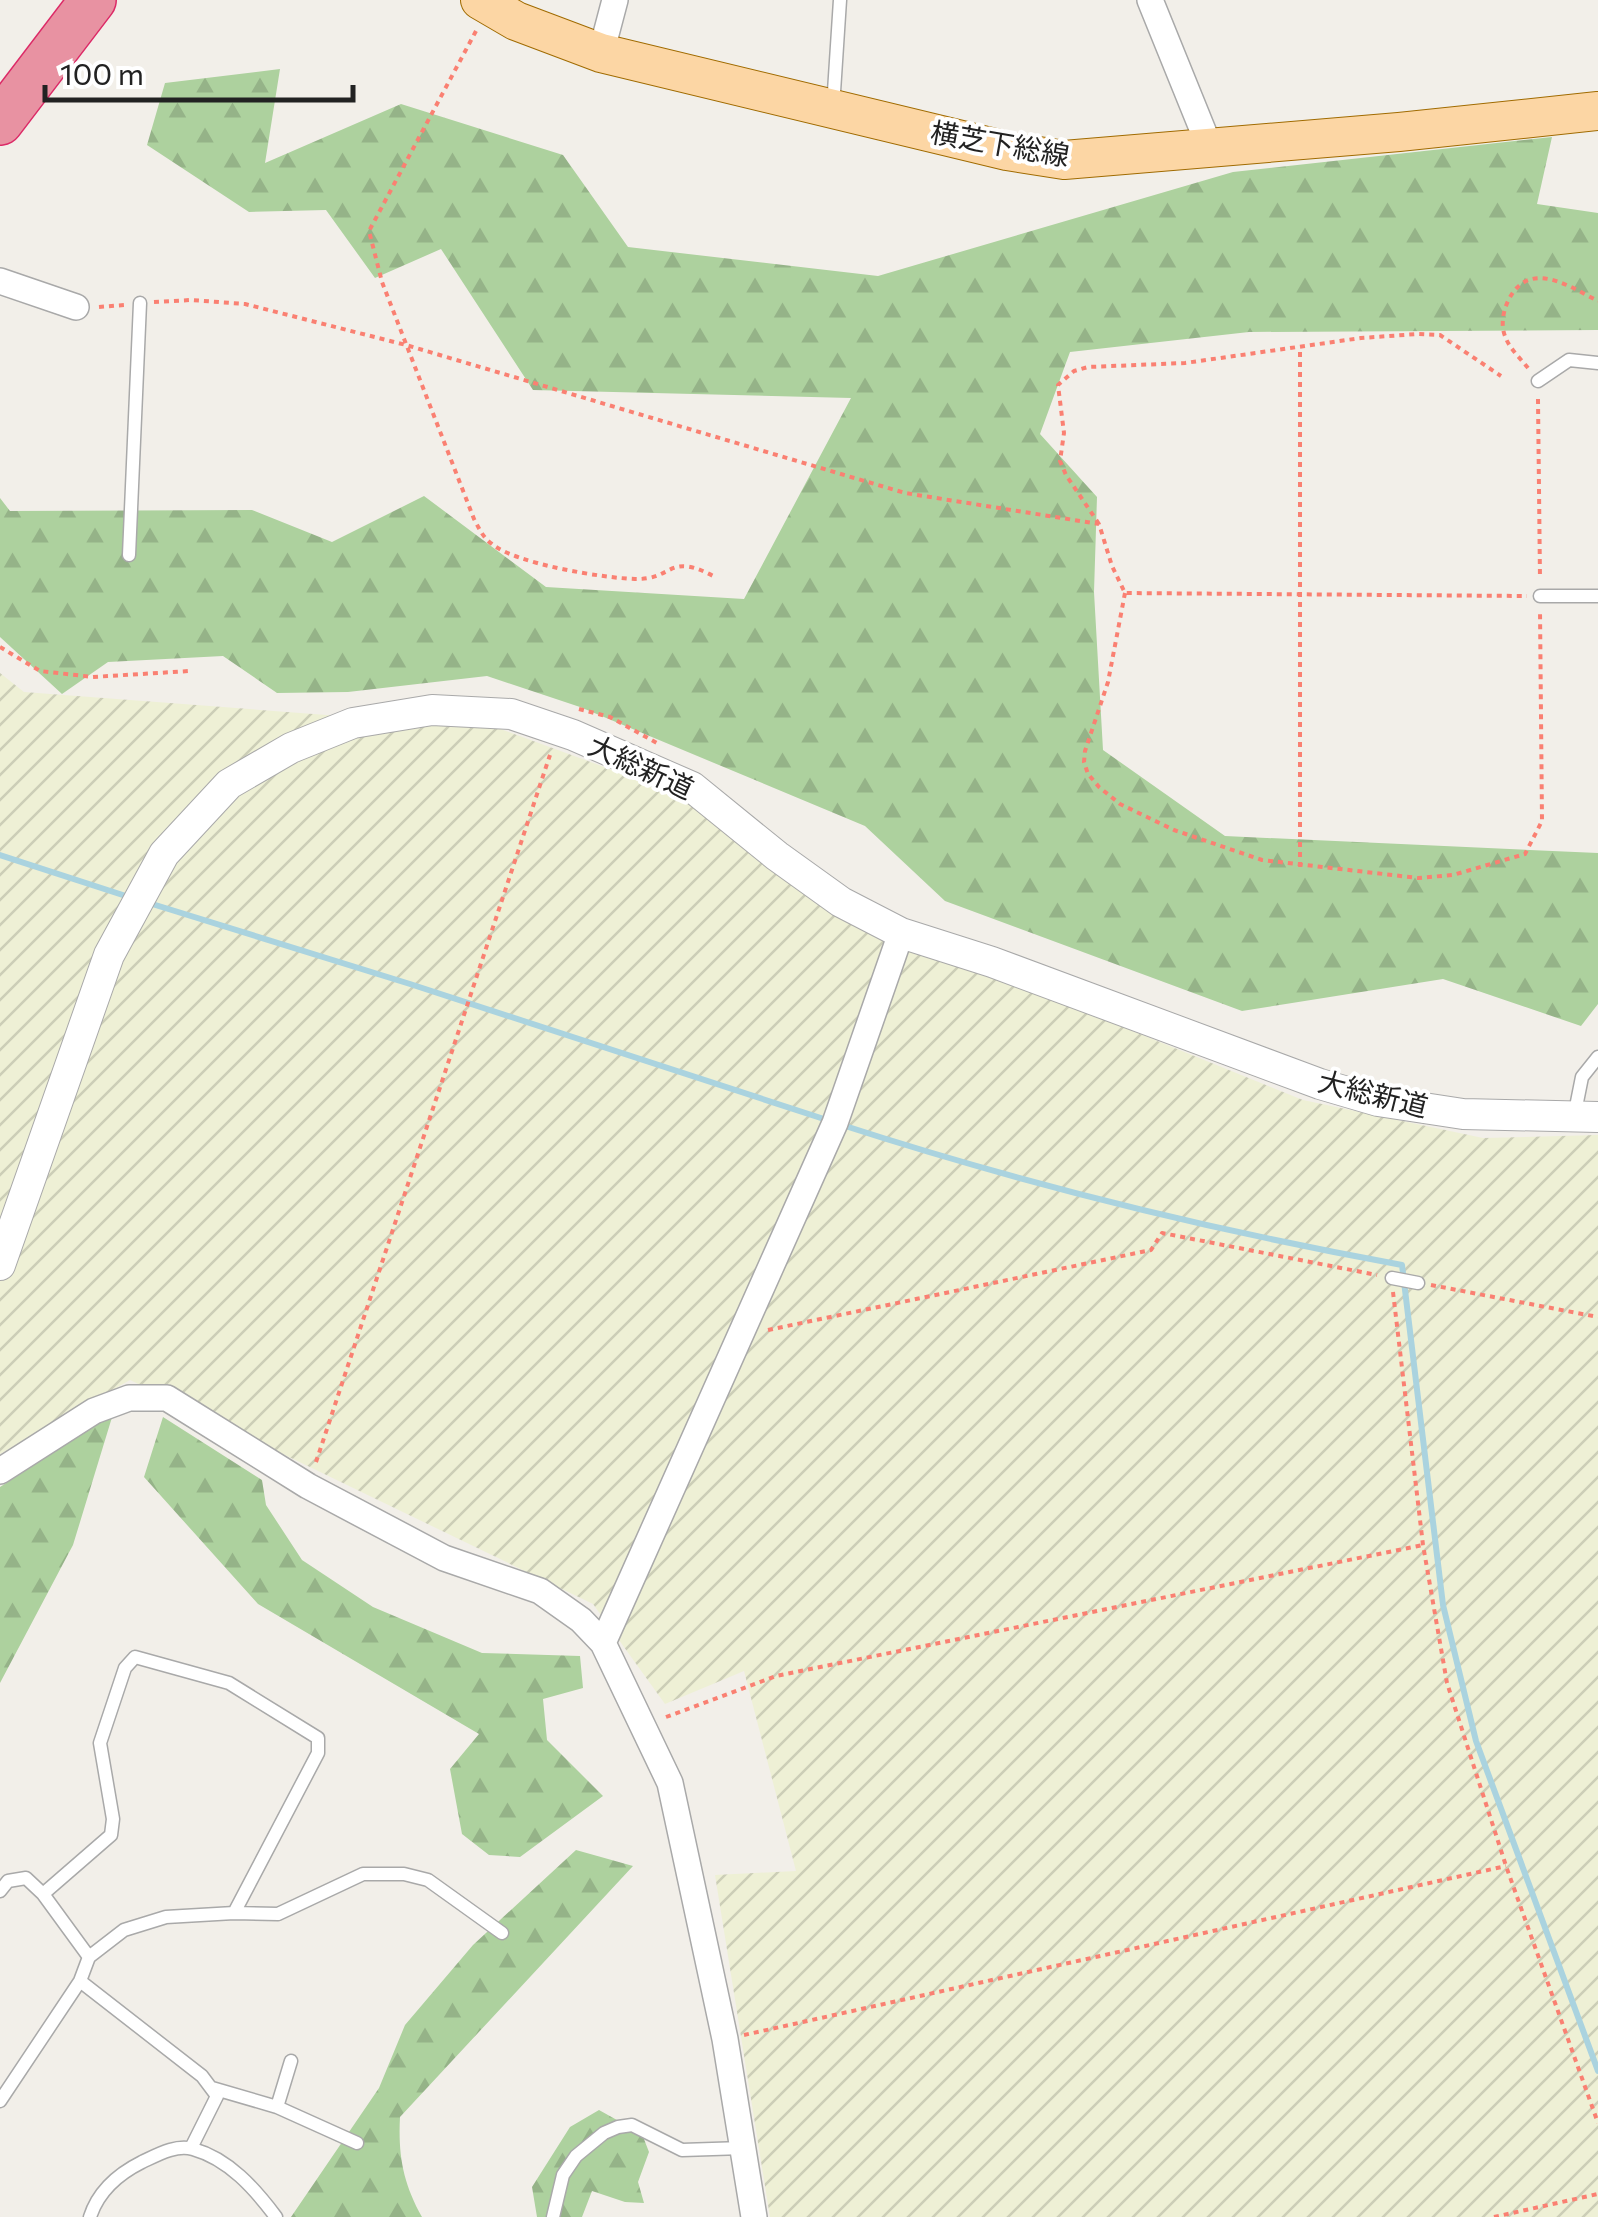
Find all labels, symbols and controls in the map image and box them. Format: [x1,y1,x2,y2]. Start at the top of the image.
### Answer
scale bar [45,40,352,102]
text: 100 m [60,54,144,91]
street label: 横芝下総線 [928,114,1072,172]
street label: 大総新道 [583,727,699,805]
street label: 大総新道 [1315,1063,1432,1123]

